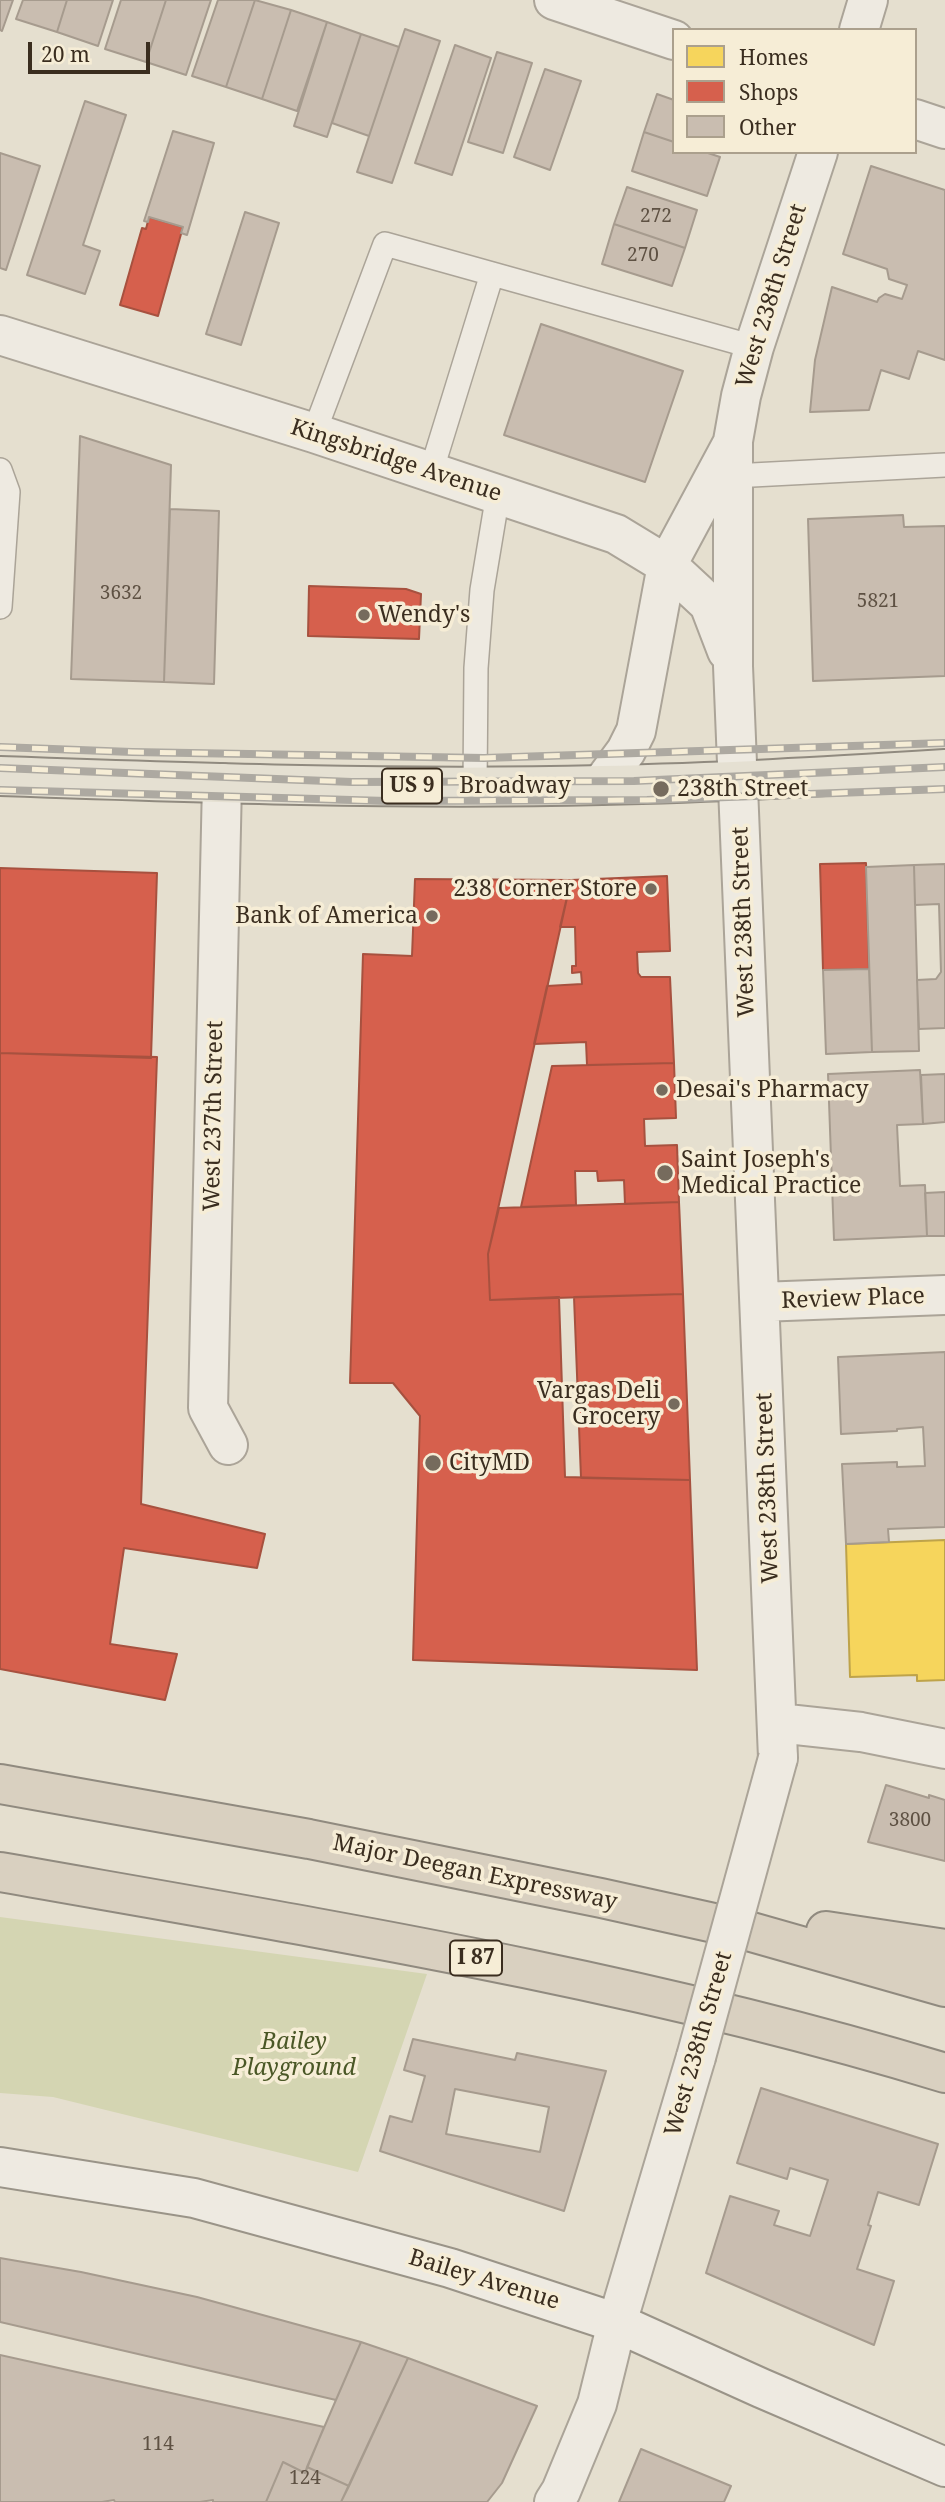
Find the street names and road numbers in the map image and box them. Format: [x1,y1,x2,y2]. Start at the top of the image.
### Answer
street label: West 238th Street [731,201,813,391]
street label: Kingsbridge Avenue [287,414,505,508]
road number: US 9 [382,768,442,804]
street label: Broadway [459,772,571,800]
street label: West 238th Street [727,826,761,1018]
street label: West 237th Street [199,1020,229,1212]
street label: Review Place [781,1283,925,1315]
street label: West 238th Street [751,1392,785,1584]
street label: Major Deegan Expressway [330,1829,620,1917]
road number: I 87 [450,1940,502,1976]
street label: West 238th Street [659,1948,739,2140]
street label: Bailey Avenue [405,2244,563,2316]

